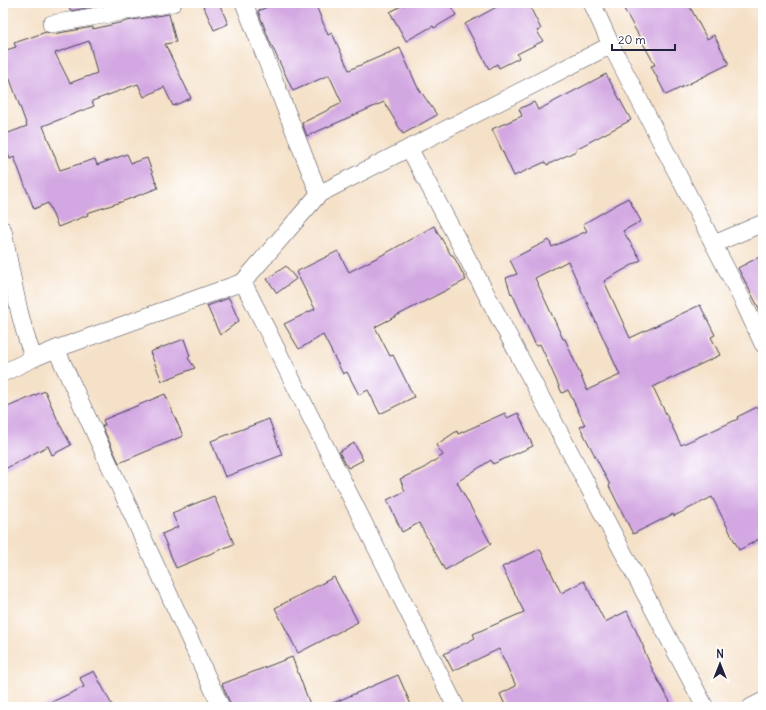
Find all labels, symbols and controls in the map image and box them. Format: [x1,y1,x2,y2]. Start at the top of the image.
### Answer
scale bar [612,26,675,52]
text: 20 m [618,32,646,47]
north arrow [700,644,740,684]
text: N [716,647,724,661]

